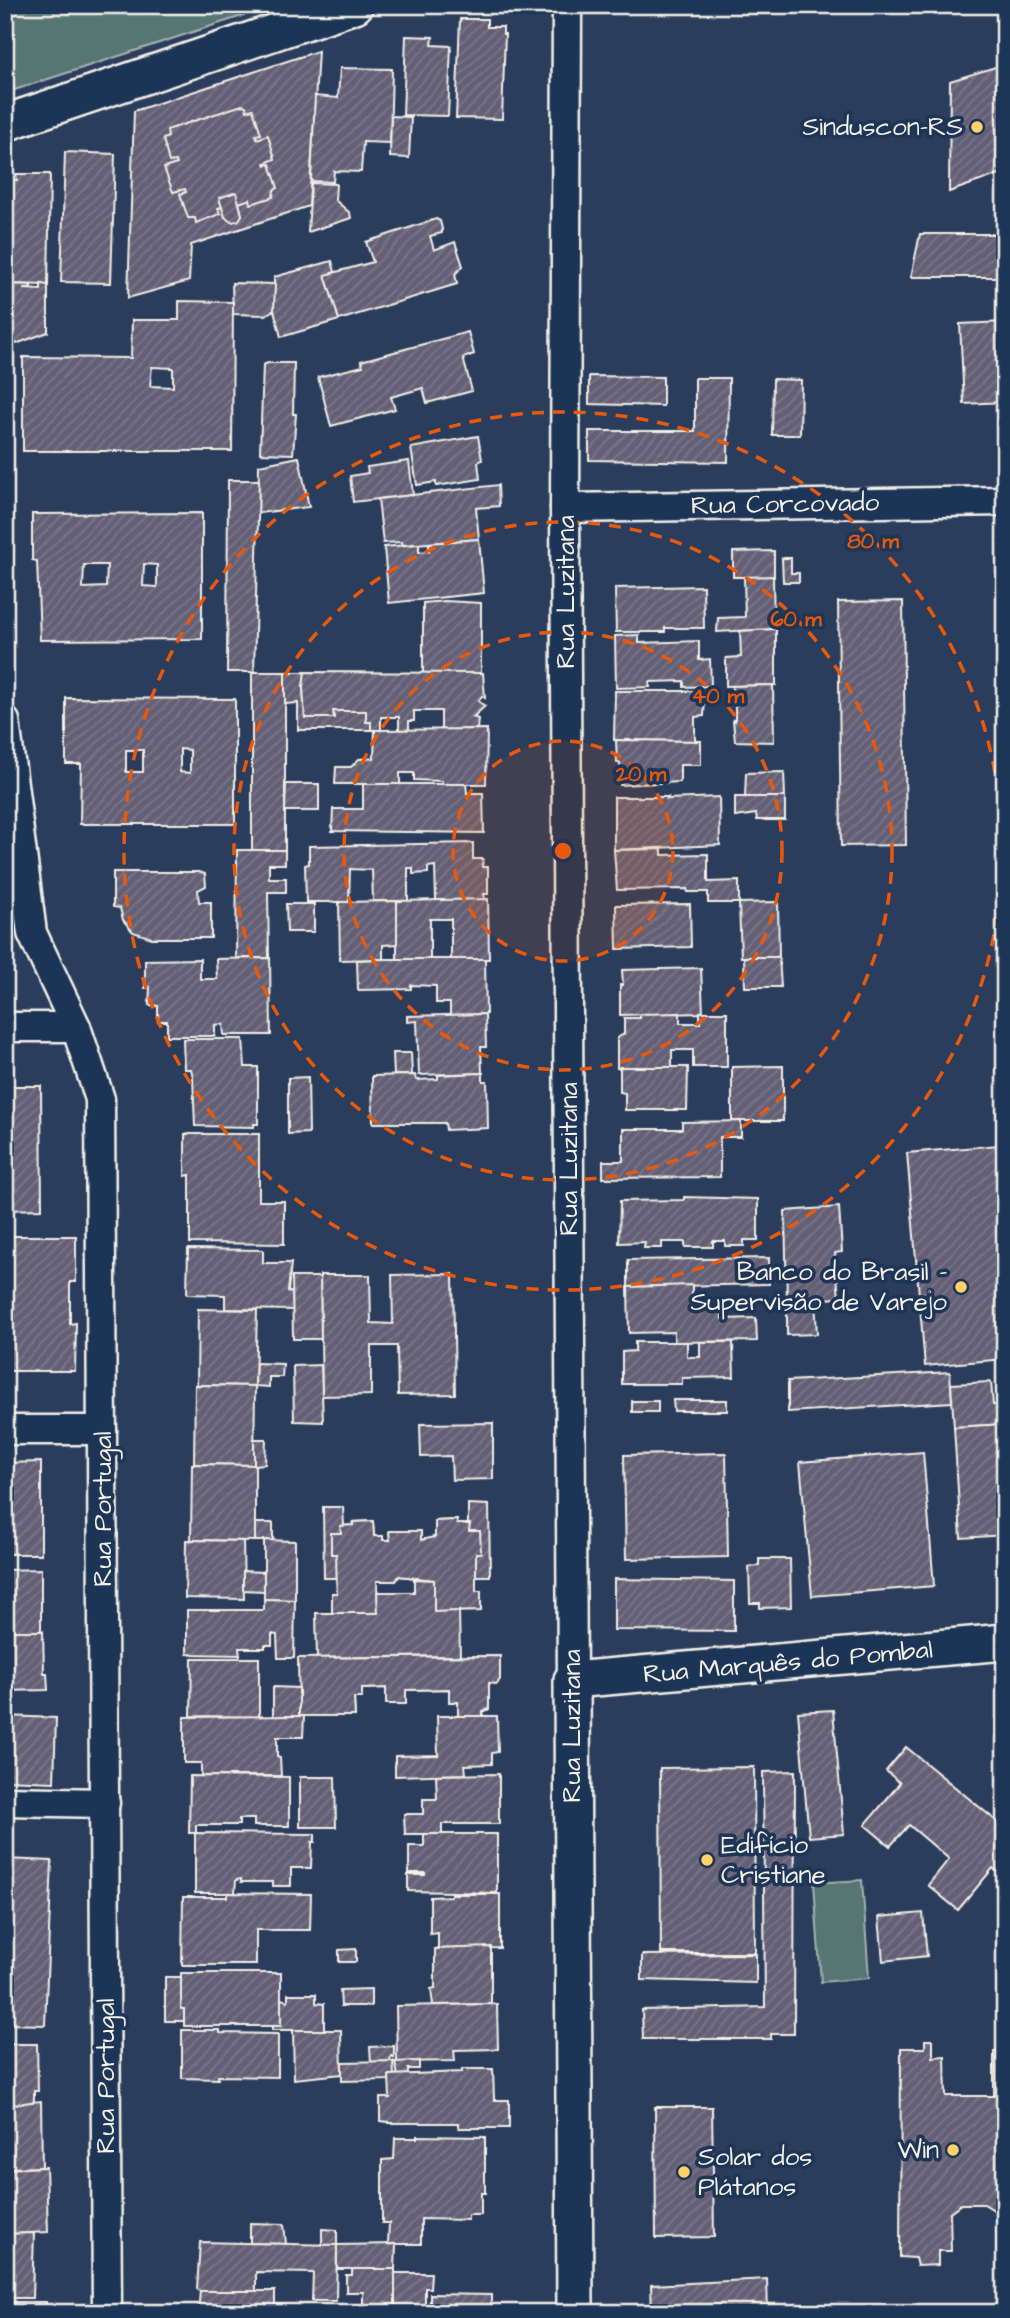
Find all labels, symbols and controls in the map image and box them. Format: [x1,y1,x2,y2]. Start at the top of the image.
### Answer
place label: Sinduscon-RS [802,109,963,145]
marker: Sinduscon-RS [969,119,985,135]
street label: Rua Corcovado [690,484,880,524]
street label: Rua Luzitana [548,515,584,669]
text: 80 m [847,527,899,556]
text: 60 m [770,605,822,634]
text: 40 m [692,682,745,711]
text: 20 m [615,760,667,789]
centre of rings [551,839,575,863]
street label: Rua Luzitana [551,1082,587,1236]
place label: Banco do Brasil - Supervisão de Varejo [690,1254,947,1320]
marker: Banco do Brasil - Supervisão de Varejo [953,1279,969,1295]
street label: Rua Portugal [85,1431,123,1587]
street label: Rua Marquês do Pombal [642,1631,934,1693]
street label: Rua Luzitana [554,1649,590,1803]
place label: Edifício Cristiane [721,1827,825,1893]
marker: Edifício Cristiane [699,1852,715,1868]
street label: Rua Portugal [88,1998,126,2154]
place label: Win [898,2132,939,2168]
place label: Solar dos Plátanos [698,2139,812,2205]
marker: Win [945,2142,961,2158]
marker: Solar dos Plátanos [676,2164,692,2180]

